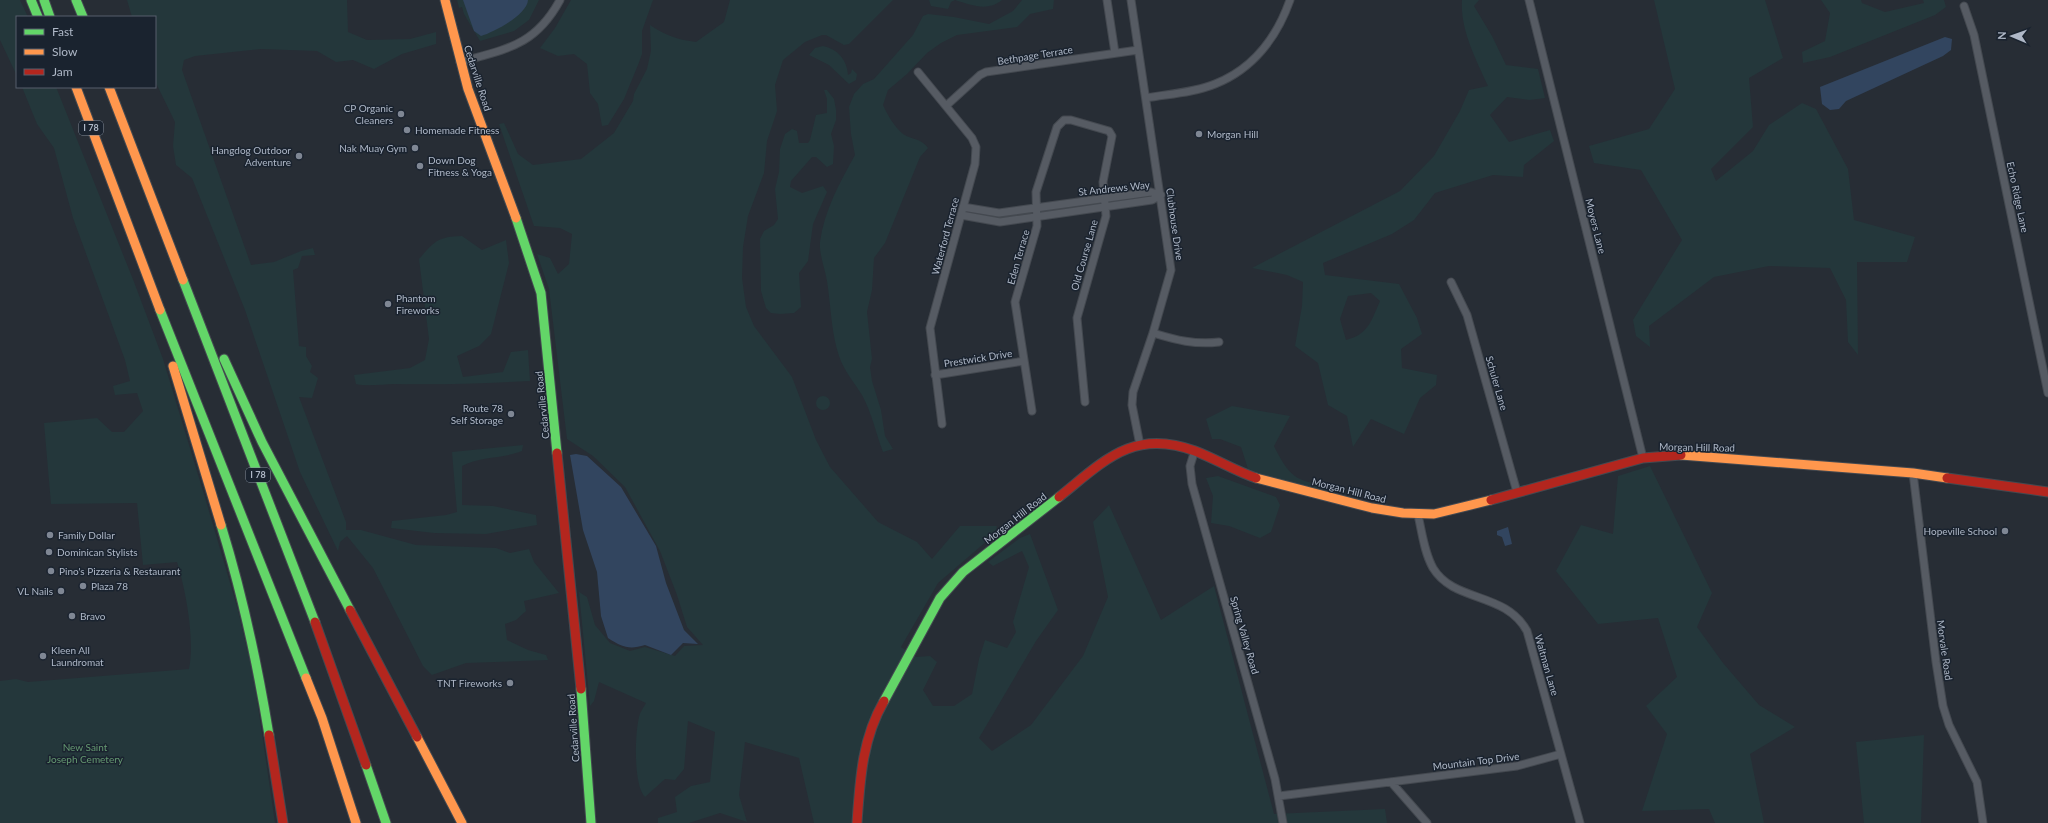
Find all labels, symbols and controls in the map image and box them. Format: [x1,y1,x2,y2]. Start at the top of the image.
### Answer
legend [16,16,156,88]
north arrow [1992,16,2032,56]
text: Fast [52,24,74,39]
text: N [1995,31,2008,40]
street label: Bethpage Terrace [996,43,1074,67]
text: Slow [52,44,78,59]
street label: Cedarville Road [462,44,494,112]
text: Jam [52,64,73,79]
place label: CP Organic Cleaners [344,102,393,126]
marker: CP Organic Cleaners [396,109,406,119]
road number: I 78 [79,121,103,135]
place label: Homemade Fitness [415,124,499,136]
marker: Homemade Fitness [402,125,412,135]
place label: Morgan Hill [1207,128,1258,140]
marker: Morgan Hill [1194,129,1204,139]
place label: Nak Muay Gym [339,142,407,154]
marker: Nak Muay Gym [410,143,420,153]
place label: Hangdog Outdoor Adventure [211,144,291,168]
marker: Hangdog Outdoor Adventure [294,151,304,161]
place label: Down Dog Fitness & Yoga [428,154,492,178]
street label: Echo Ridge Lane [2005,160,2031,234]
marker: Down Dog Fitness & Yoga [415,161,425,171]
street label: St Andrews Way [1078,178,1151,198]
street label: Clubhouse Drive [1164,187,1186,261]
street label: Waterford Terrace [929,196,961,276]
street label: Moyers Lane [1583,197,1609,255]
street label: Old Course Lane [1068,218,1100,292]
street label: Eden Terrace [1004,228,1032,286]
place label: Phantom Fireworks [396,292,439,316]
marker: Phantom Fireworks [383,299,393,309]
street label: Prestwick Drive [943,347,1013,369]
street label: Schuler Lane [1484,354,1510,412]
street label: Cedarville Road [532,370,552,440]
place label: Route 78 Self Storage [451,402,503,426]
marker: Route 78 Self Storage [506,409,516,419]
street label: Morgan Hill Road [1659,440,1735,454]
road number: I 78 [246,468,270,482]
street label: Morgan Hill Road [1311,475,1387,505]
street label: Morgan Hill Road [981,490,1049,546]
place label: Hopeville School [1924,525,1997,537]
marker: Hopeville School [2000,526,2010,536]
place label: Family Dollar [58,529,115,541]
marker: Family Dollar [45,530,55,540]
place label: Dominican Stylists [57,546,138,558]
marker: Dominican Stylists [44,547,54,557]
place label: Pino's Pizzeria & Restaurant [59,565,181,577]
marker: Pino's Pizzeria & Restaurant [46,566,56,576]
place label: Plaza 78 [91,580,128,592]
marker: Plaza 78 [78,581,88,591]
place label: VL Nails [17,585,53,597]
marker: VL Nails [56,586,66,596]
street label: Spring Valley Road [1228,595,1262,675]
place label: Bravo [80,610,106,622]
marker: Bravo [67,611,77,621]
street label: Morvale Road [1935,619,1955,681]
street label: Waltman Lane [1533,633,1561,697]
place label: Kleen All Laundromat [51,644,104,668]
marker: Kleen All Laundromat [38,651,48,661]
place label: TNT Fireworks [437,677,502,689]
marker: TNT Fireworks [505,678,515,688]
street label: Cedarville Road [565,693,581,763]
park label: New Saint Joseph Cemetery [47,741,124,765]
street label: Mountain Top Drive [1432,750,1520,772]

